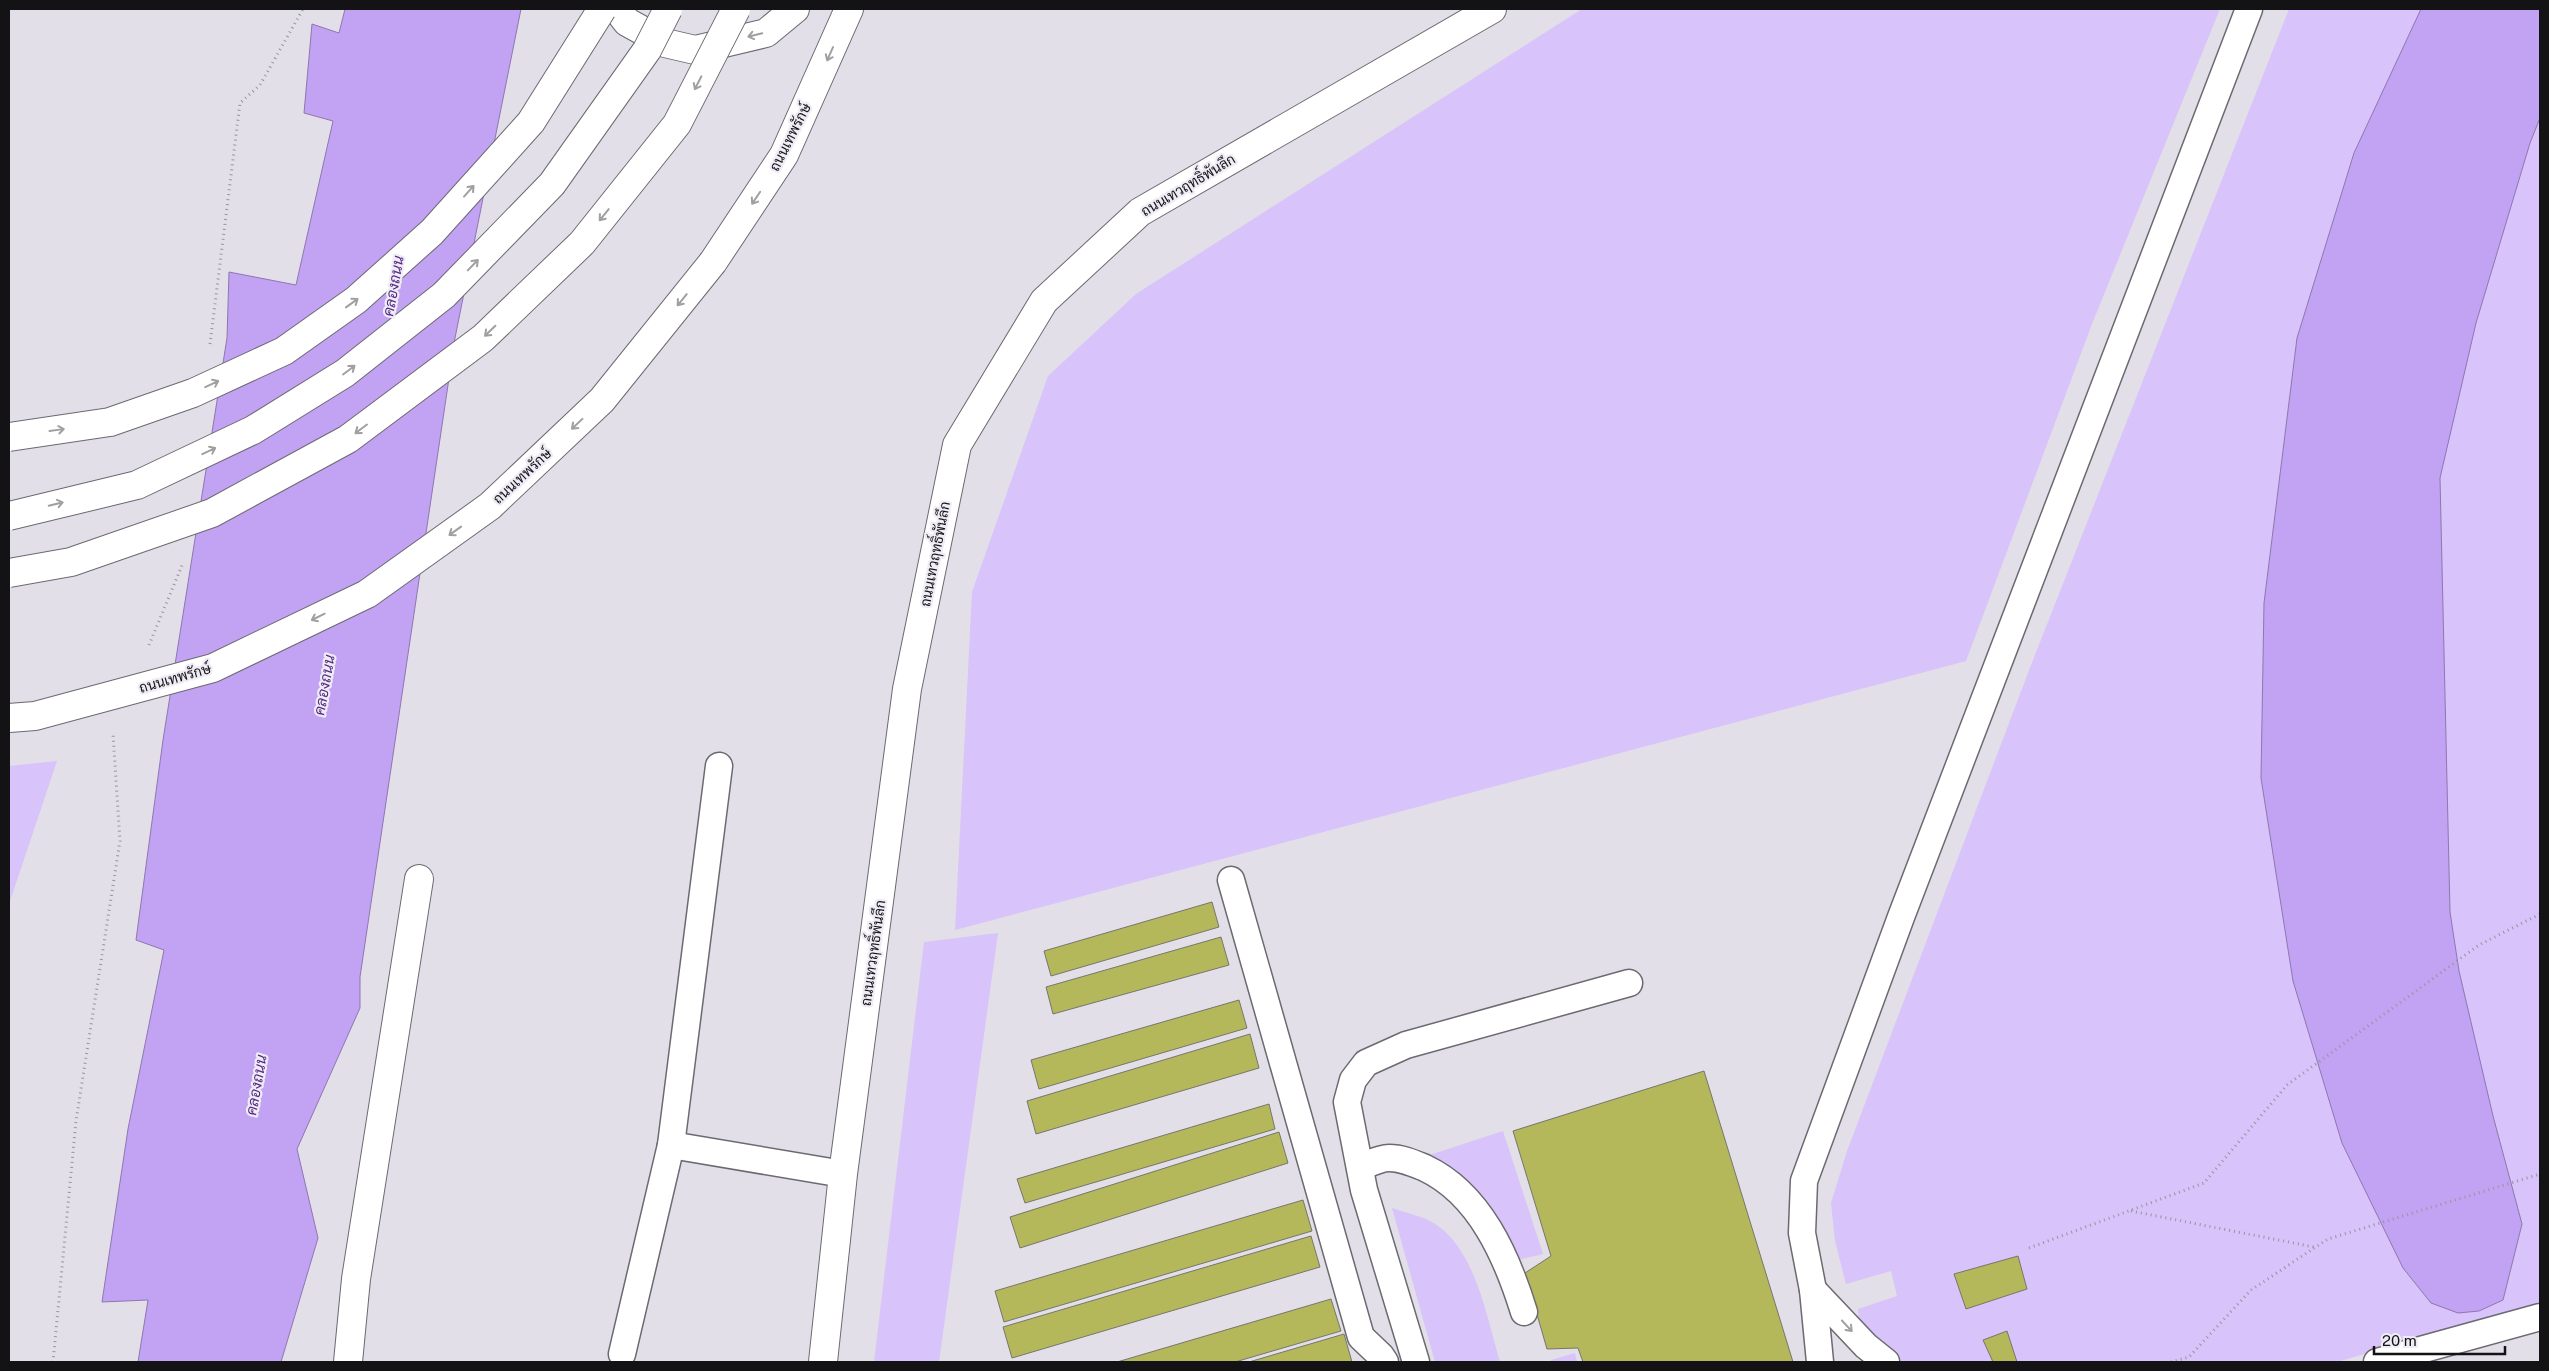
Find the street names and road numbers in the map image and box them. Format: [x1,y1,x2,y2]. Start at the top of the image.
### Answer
street label: ถนนเทพรักษ์ [765,100,814,174]
street label: ถนนเทวฤทธิ์พันลึก [1136,147,1238,220]
street label: ถนนเทพรักษ์ [489,444,555,507]
street label: ถนนเทวฤทธิ์พันลึก [913,499,954,608]
street label: ถนนเทพรักษ์ [137,659,213,696]
street label: ถนนเทวฤทธิ์พันลึก [853,898,889,1007]

